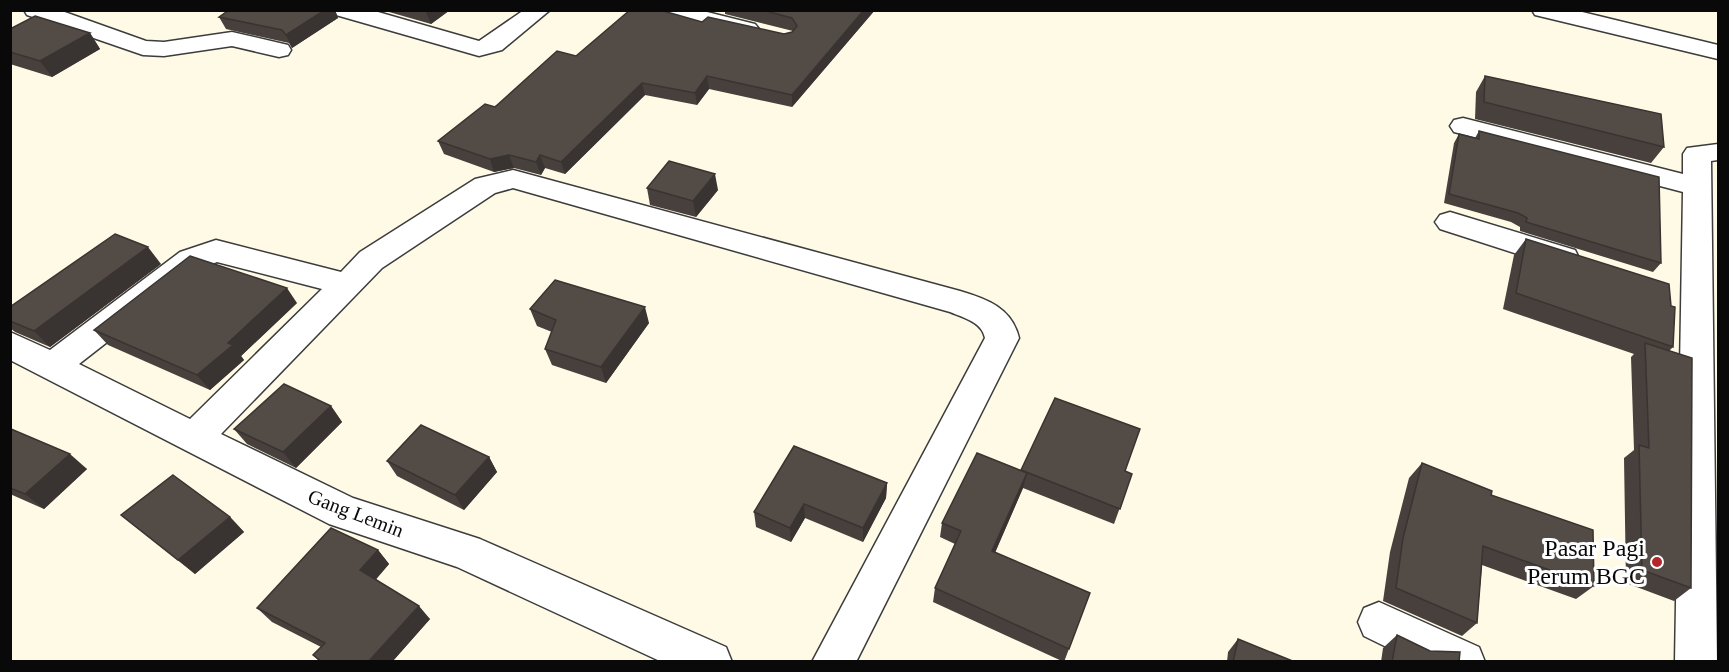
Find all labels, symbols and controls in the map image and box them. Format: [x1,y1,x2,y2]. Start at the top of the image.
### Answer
street label: Gang Lemin [305,485,407,542]
place label: Pasar Pagi Perum BGC [1527,535,1645,589]
marker: Pasar Pagi Perum BGC [1650,555,1664,569]

